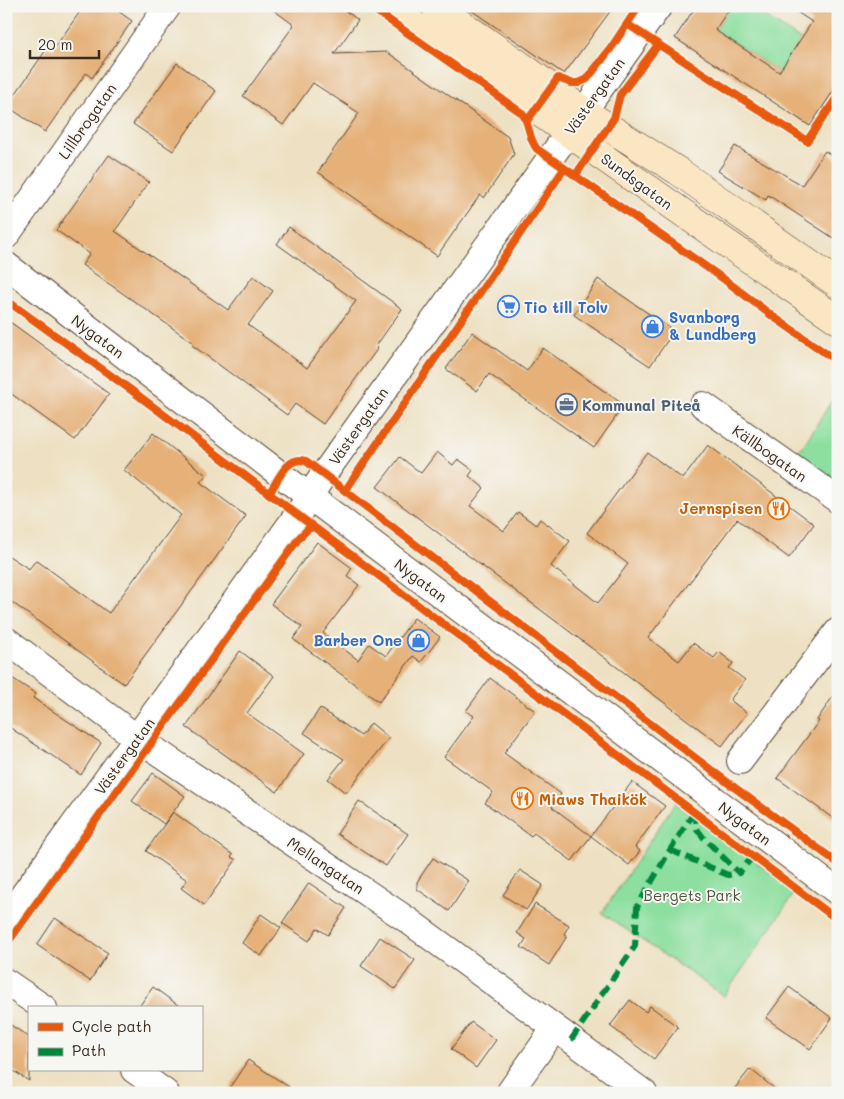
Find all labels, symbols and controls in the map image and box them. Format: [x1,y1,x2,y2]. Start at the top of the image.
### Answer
scale bar [30,28,99,60]
text: 20 m [38,34,72,54]
street label: Västergatan [559,53,629,139]
street label: Lillbrogatan [53,79,121,163]
street label: Sundsgatan [597,148,677,214]
supermarket icon: Tio till Tolv [496,295,520,319]
place label: Tio till Tolv [524,297,608,317]
place label: Svanborg & Lundberg [669,307,756,344]
street label: Nygatan [68,310,128,362]
shop icon: Svanborg & Lundberg [641,314,665,338]
street label: Västergatan [324,383,392,469]
office icon: Kommunal Piteå [554,393,578,417]
place label: Kommunal Piteå [582,395,701,415]
street label: Källbogatan [729,420,811,486]
restaurant icon: Jernspisen [766,496,790,520]
place label: Jernspisen [680,498,762,518]
street label: Nygatan [391,554,451,606]
shop icon: Barber One [406,628,430,652]
place label: Barber One [313,630,402,650]
street label: Västergatan [89,713,159,799]
restaurant icon: Miaws Thaikök [511,787,535,811]
place label: Miaws Thaikök [539,789,647,809]
street label: Nygatan [715,797,775,849]
street label: Mellangatan [284,832,368,898]
park label: Bergets Park [644,885,740,905]
legend [28,1006,202,1072]
text: Cycle path [72,1016,151,1036]
text: Path [72,1040,106,1060]

